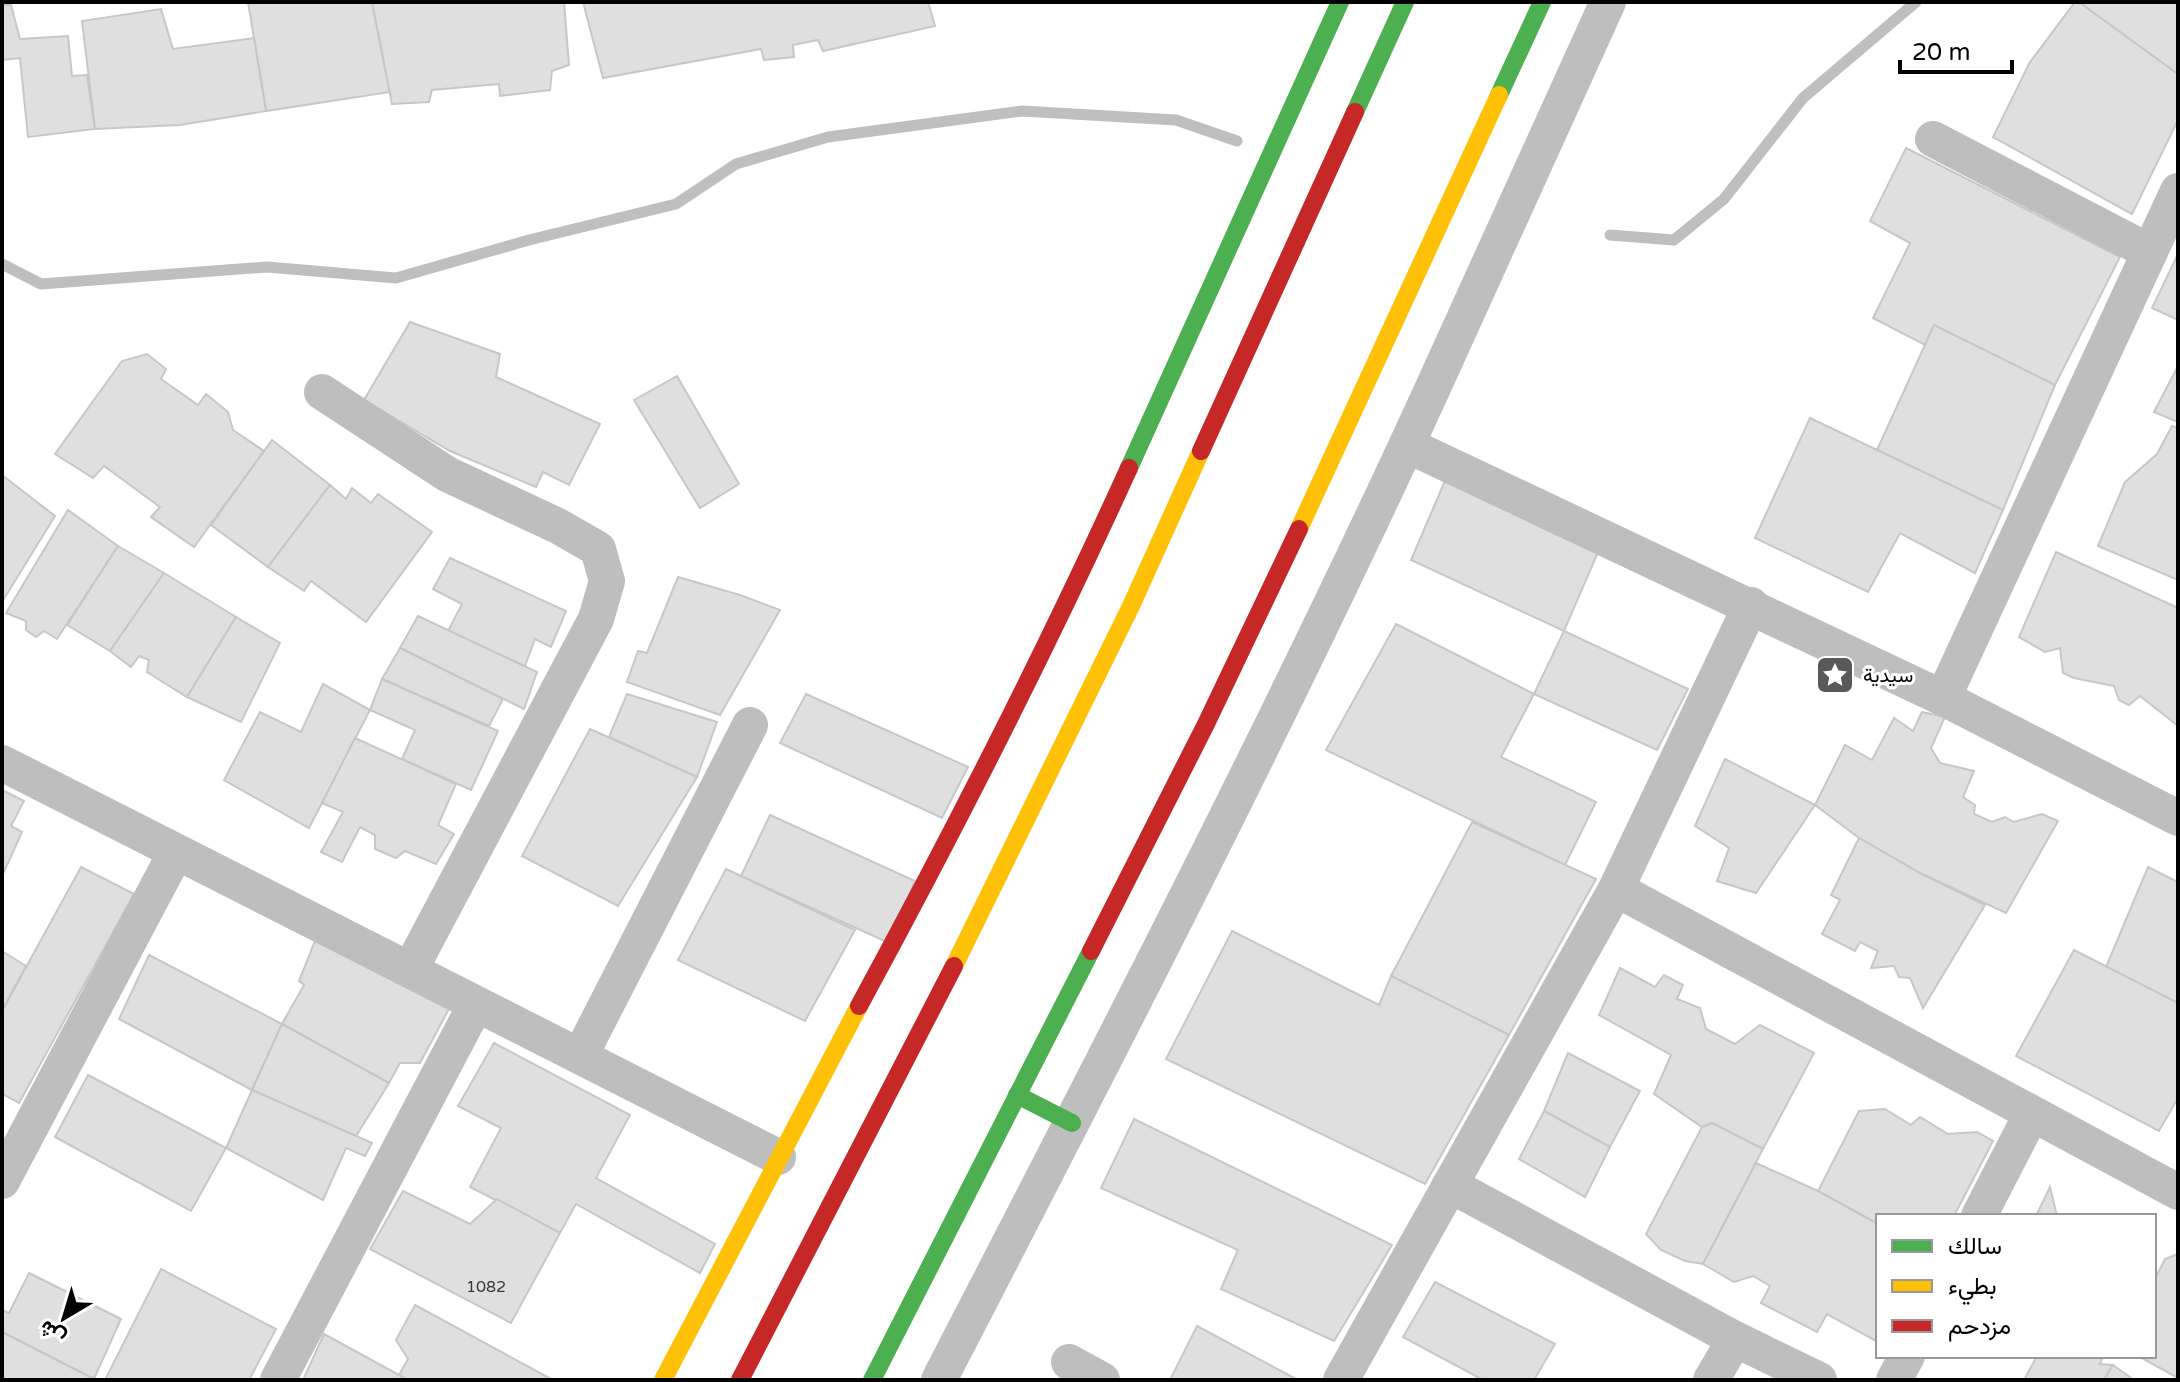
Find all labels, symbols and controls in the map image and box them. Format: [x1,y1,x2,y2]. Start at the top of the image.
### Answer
scale bar [1900,24,2012,74]
text: 20 m [1912,38,1970,67]
place icon: سيدية [1814,654,1856,696]
place label: سيدية [1863,664,1913,688]
legend [1876,1214,2156,1358]
text: سالك [1948,1232,2002,1261]
text: بطيء [1948,1272,1997,1305]
house number: 1082 [466,1277,506,1297]
north arrow [24,1278,104,1358]
text: مزدحم [1948,1312,2011,1342]
text: ش [34,1315,71,1351]

